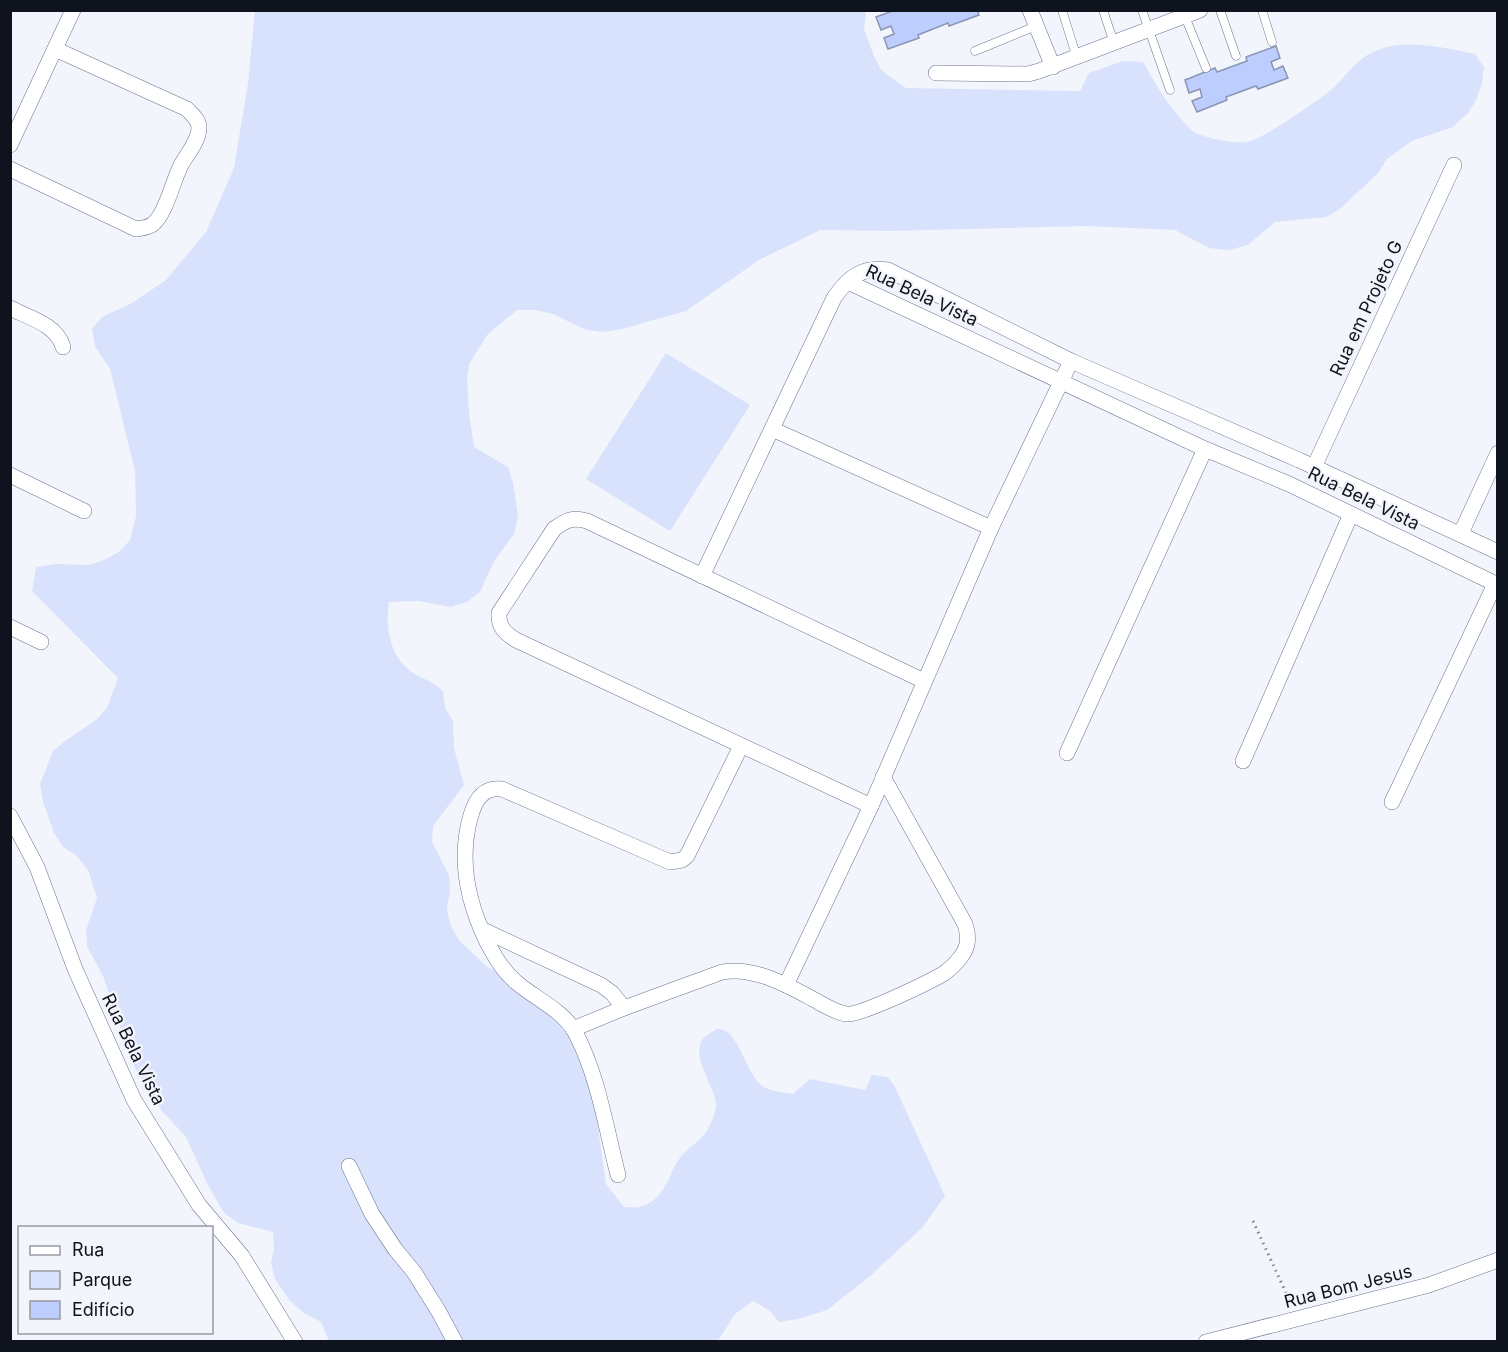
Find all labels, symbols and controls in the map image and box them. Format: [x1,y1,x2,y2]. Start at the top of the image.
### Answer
street label: Rua em Projeto G [1325,237,1407,379]
street label: Rua Bela Vista [862,260,982,330]
street label: Rua Bela Vista [1305,462,1423,534]
street label: Rua Bela Vista [98,990,170,1108]
legend [18,1226,213,1334]
text: Rua [72,1239,104,1260]
street label: Rua Bom Jesus [1282,1260,1414,1312]
text: Parque [72,1269,132,1290]
text: Edifício [72,1299,135,1320]

